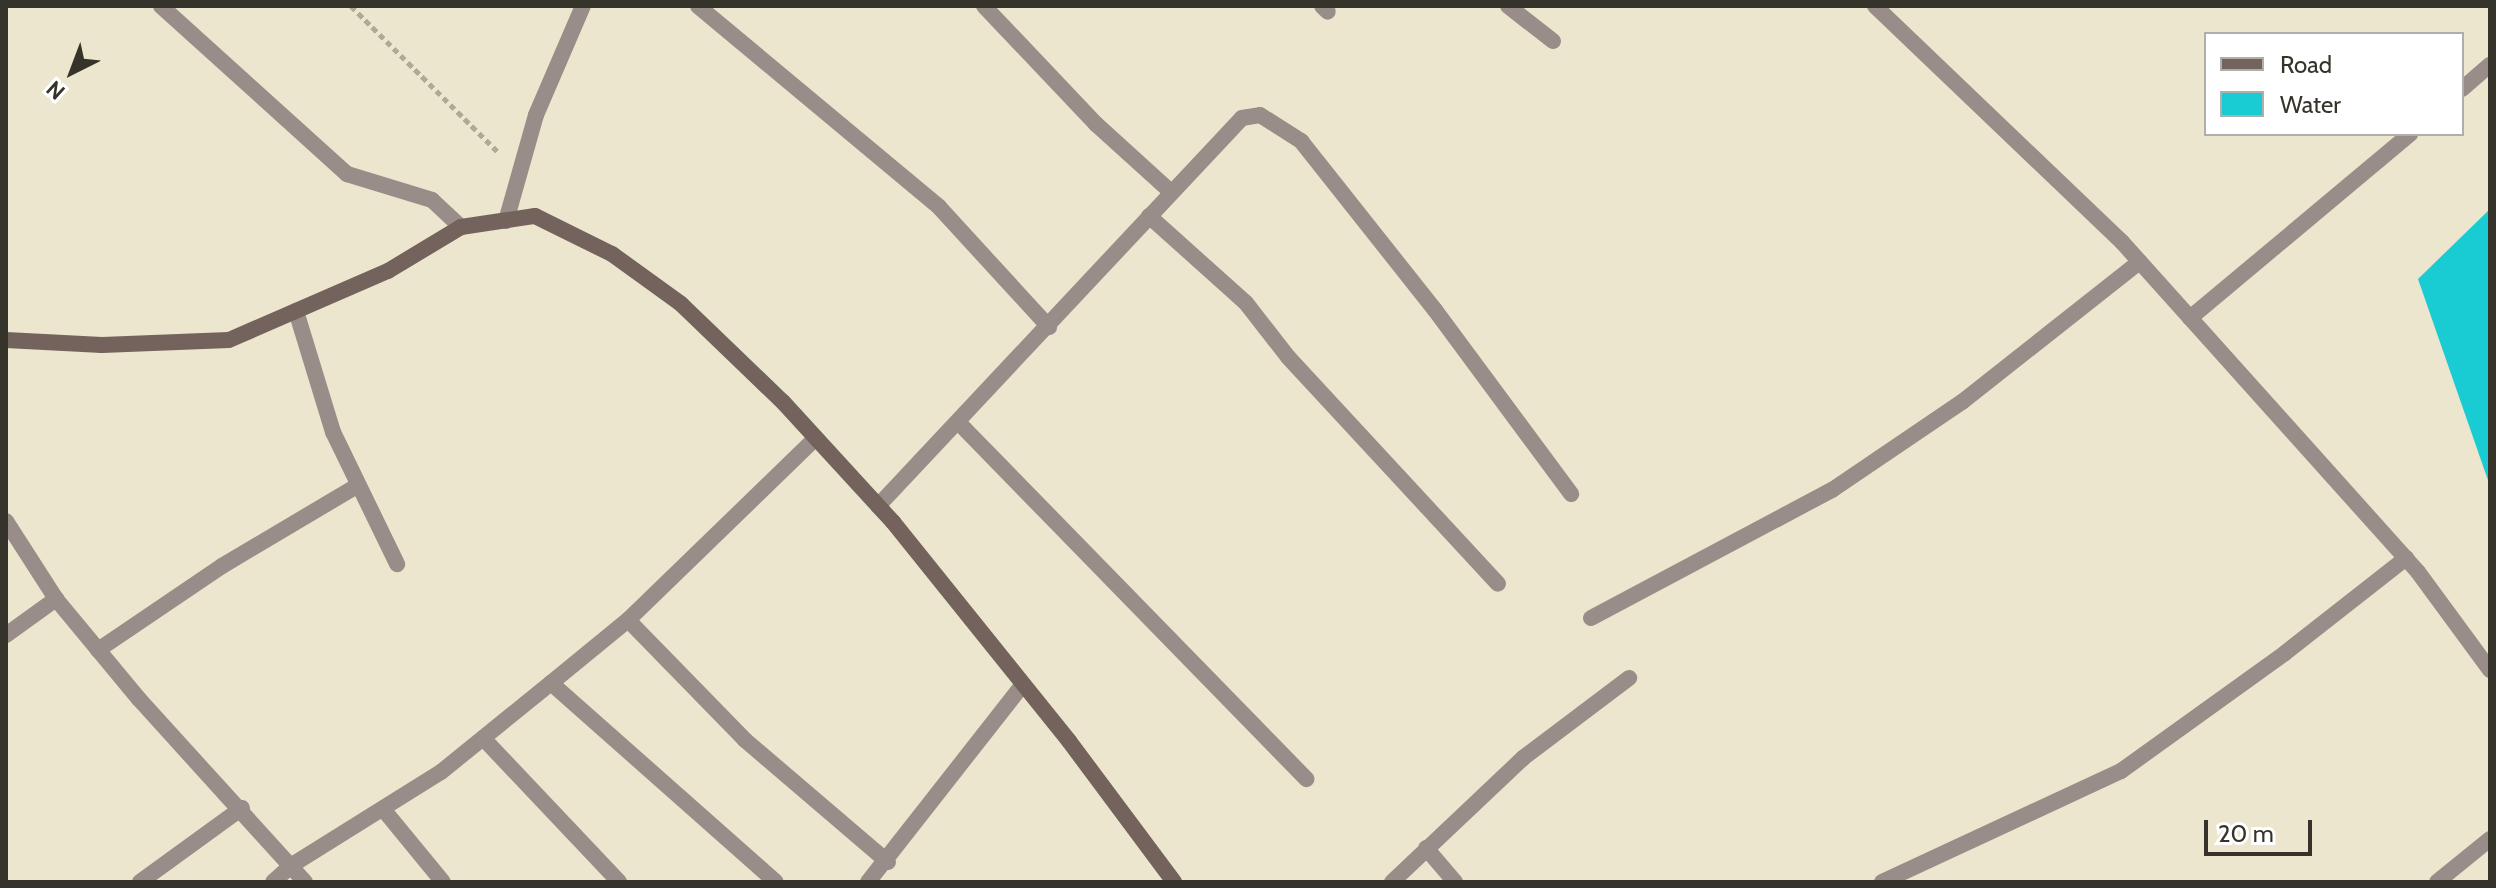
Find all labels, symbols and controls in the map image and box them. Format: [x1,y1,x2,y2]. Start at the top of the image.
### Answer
north arrow [32,32,112,112]
legend [2204,32,2464,136]
text: Road [2280,50,2332,79]
text: N [41,75,70,105]
text: Water [2280,90,2341,119]
scale bar [2208,804,2316,854]
text: 20 m [2218,819,2274,848]

